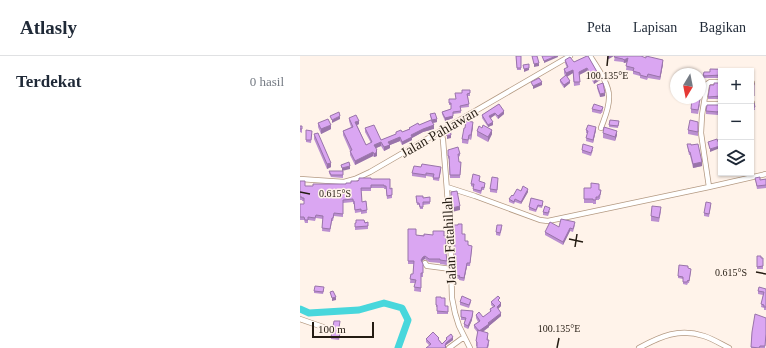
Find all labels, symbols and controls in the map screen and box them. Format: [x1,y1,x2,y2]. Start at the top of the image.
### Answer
text: Atlasly [20,17,77,38]
text: Peta [587,20,611,35]
text: Lapisan [633,20,677,35]
text: Bagikan [699,20,746,35]
north arrow [670,68,706,104]
map controls [718,68,754,176]
button: + [718,68,754,104]
text: 100.135°E [586,70,628,81]
text: Terdekat [16,72,82,91]
text: 0 hasil [250,74,284,89]
street label: Jalan Pahlawan [398,104,481,161]
button: − [718,104,754,140]
button: layers [718,140,754,176]
text: 0.615°S [319,188,351,199]
street label: Jalan Fatahillah [440,197,459,285]
text: 0.615°S [715,267,747,278]
scale bar [312,320,374,339]
text: 100 m [318,323,346,335]
text: 100.135°E [538,323,580,334]

